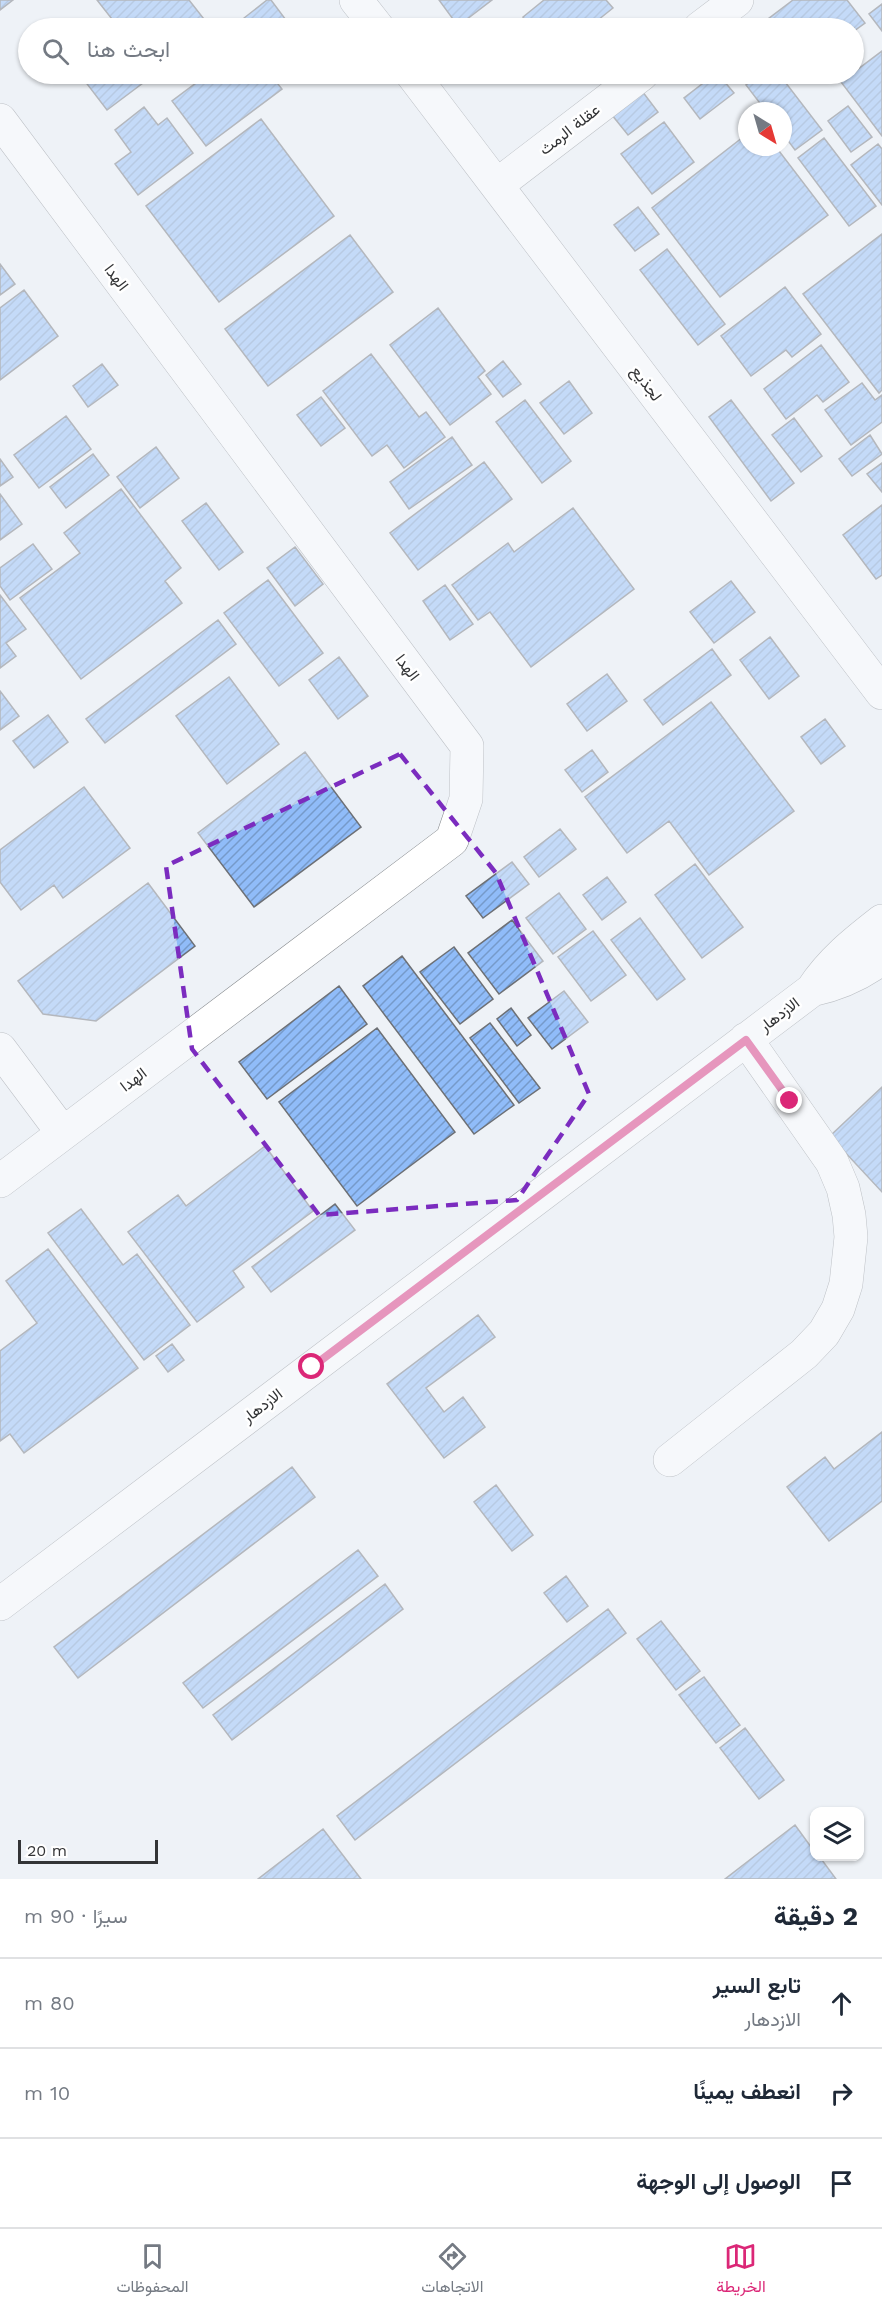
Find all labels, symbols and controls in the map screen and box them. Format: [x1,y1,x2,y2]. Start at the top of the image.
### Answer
search box [18,18,864,84]
icon: search [39,35,72,68]
text: ابحث هنا [87,37,170,62]
street label: عقلة الرمث [535,100,604,160]
north arrow [738,102,792,156]
street label: الهدا [100,260,133,295]
street label: لجذيع [626,362,666,406]
street label: الهدا [391,650,424,685]
street label: الازدهار [755,993,804,1037]
street label: الهدا [116,1063,151,1096]
route end [776,1087,802,1113]
route start [298,1353,324,1379]
street label: الازدهار [238,1384,287,1428]
map controls [810,1807,864,1861]
button: layers [810,1807,864,1861]
scale bar [18,1837,158,1864]
text: 20 m [27,1841,67,1860]
text: 2 دقيقة [774,1901,858,1931]
text: سيرًا · 90 m [24,1904,128,1928]
text: تابع السير [713,1973,801,1998]
icon: ahead [825,1987,858,2020]
text: 80 m [24,1991,75,2015]
text: الازدهار [744,2007,801,2031]
icon: right [825,2077,858,2110]
text: انعطف يمينًا [693,2079,801,2104]
text: 10 m [24,2081,70,2105]
icon: arrive [825,2167,858,2200]
text: الوصول إلى الوجهة [636,2169,801,2194]
tab: المحفوظات [116,2240,189,2301]
tab: الاتجاهات [421,2240,483,2301]
tab: الخريطة [716,2240,766,2301]

